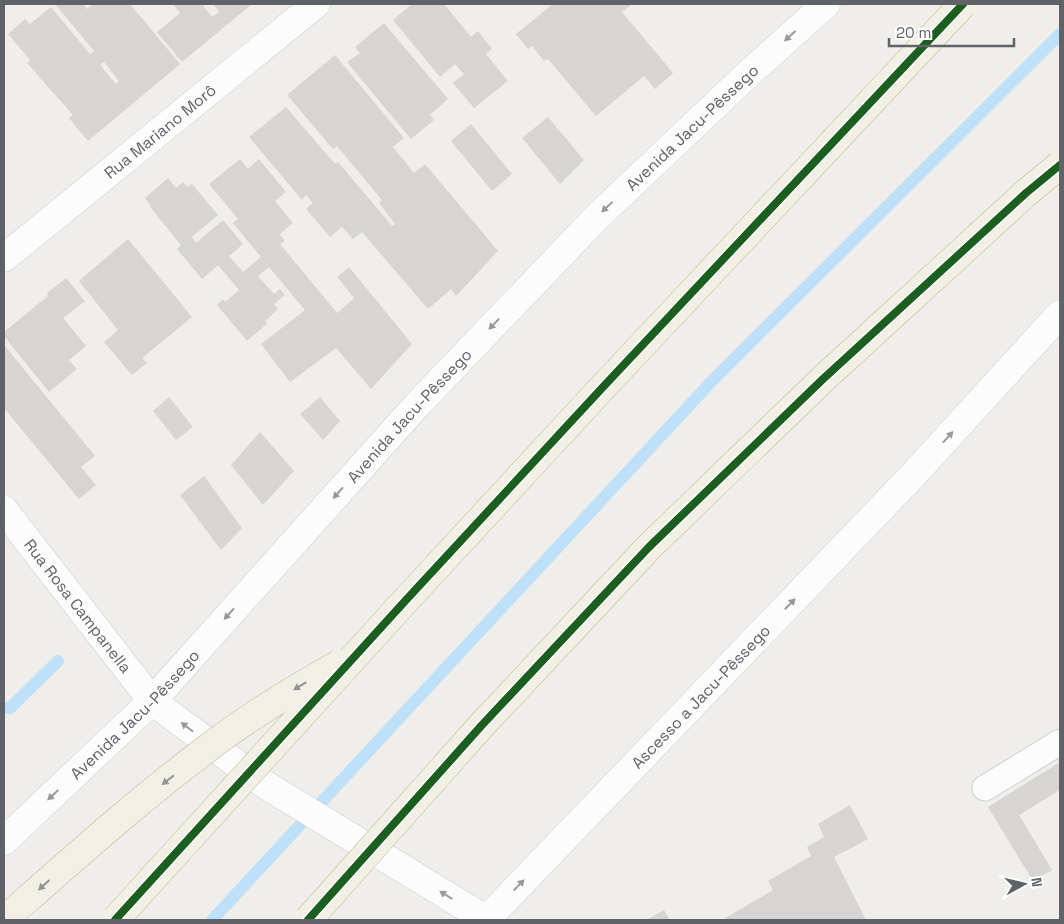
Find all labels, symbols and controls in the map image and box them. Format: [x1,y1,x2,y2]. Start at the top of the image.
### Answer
scale bar [889,15,1014,47]
text: 20 m [896,23,931,42]
one-way arrow [785,30,797,42]
street label: Avenida Jacu-Pêssego [621,59,763,195]
street label: Rua Mariano Morô [99,79,220,183]
one-way arrow [602,201,614,213]
one-way arrow [488,317,500,329]
street label: Avenida Jacu-Pêssego [342,344,476,487]
one-way arrow [942,432,954,444]
one-way arrow [332,487,343,500]
street label: Rua Rosa Campanella [20,534,137,677]
one-way arrow [784,598,796,610]
one-way arrow [223,608,235,620]
street label: Ascesso a Jacu-Pêssego [627,620,775,773]
street label: Avenida Jacu-Pêssego [65,645,204,784]
one-way arrow [293,682,306,691]
one-way arrow [180,722,194,732]
one-way arrow [162,775,175,786]
one-way arrow [48,789,60,801]
north arrow [999,859,1049,909]
text: N [1027,876,1046,888]
one-way arrow [38,879,50,891]
one-way arrow [513,879,525,891]
one-way arrow [439,890,452,899]

